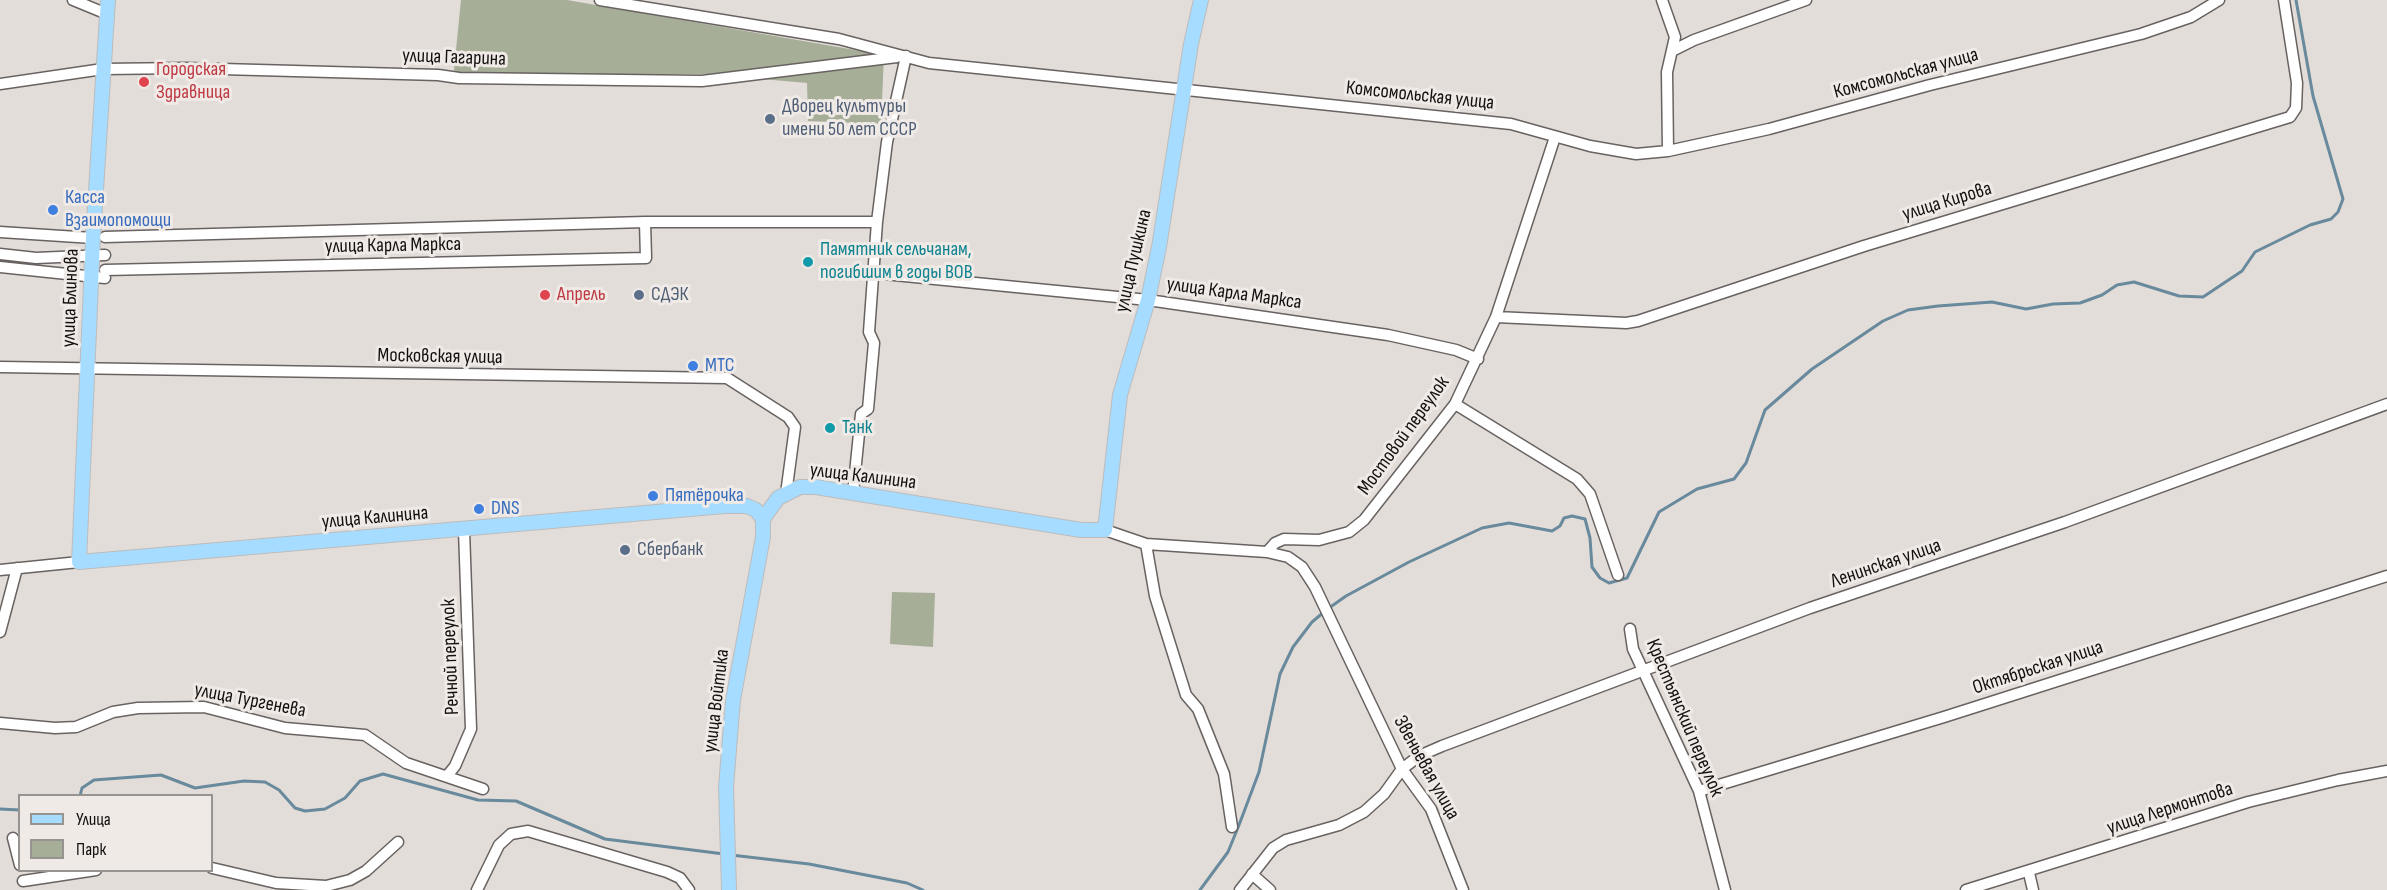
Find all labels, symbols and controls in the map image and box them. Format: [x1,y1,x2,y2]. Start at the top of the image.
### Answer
street label: Комсомольская улица [1831,43,1981,105]
street label: улица Гагарина [402,44,506,72]
place label: Городская Здравница [156,58,230,105]
marker: Городская Здравница [137,75,151,89]
street label: Комсомольская улица [1345,76,1495,116]
place label: Дворец культуры имени 50 лет СССР [782,95,917,142]
marker: Дворец культуры имени 50 лет СССР [763,112,777,126]
street label: улица Кирова [1899,177,1995,227]
place label: Касса Взаимопомощи [65,186,171,233]
marker: Касса Взаимопомощи [46,203,60,217]
street label: улица Пушкина [1111,207,1157,315]
street label: улица Карла Маркса [325,233,461,259]
place label: Памятник сельчанам, погибшим в годы ВОВ [820,238,973,285]
street label: улица Блинова [57,248,85,348]
marker: Памятник сельчанам, погибшим в годы ВОВ [801,255,815,269]
street label: улица Карла Маркса [1165,273,1303,315]
place label: Апрель [557,283,606,307]
place label: СДЭК [651,283,688,307]
marker: Апрель [538,288,552,302]
marker: СДЭК [632,288,646,302]
street label: Московская улица [377,344,503,370]
place label: МТС [705,354,734,378]
marker: МТС [686,359,700,373]
street label: Мостовой переулок [1353,372,1455,500]
place label: Танк [842,416,872,440]
marker: Танк [823,421,837,435]
street label: улица Калинина [808,459,918,495]
place label: Пятёрочка [665,484,744,508]
marker: Пятёрочка [646,489,660,503]
place label: DNS [491,497,520,521]
street label: улица Калинина [321,501,429,535]
marker: DNS [472,502,486,516]
street label: Ленинская улица [1828,534,1944,594]
place label: Сбербанк [637,538,703,562]
marker: Сбербанк [618,543,632,557]
street label: Речной переулок [437,599,465,715]
street label: Крестьянский переулок [1640,636,1728,800]
street label: Октябрьская улица [1970,636,2106,700]
street label: улица Войтика [699,648,735,754]
street label: улица Тургенева [192,678,308,724]
street label: Звеньевая улица [1388,712,1464,824]
street label: улица Лермонтова [2104,777,2236,841]
legend [18,794,213,872]
text: Улица [76,809,111,830]
text: Парк [76,839,106,860]

